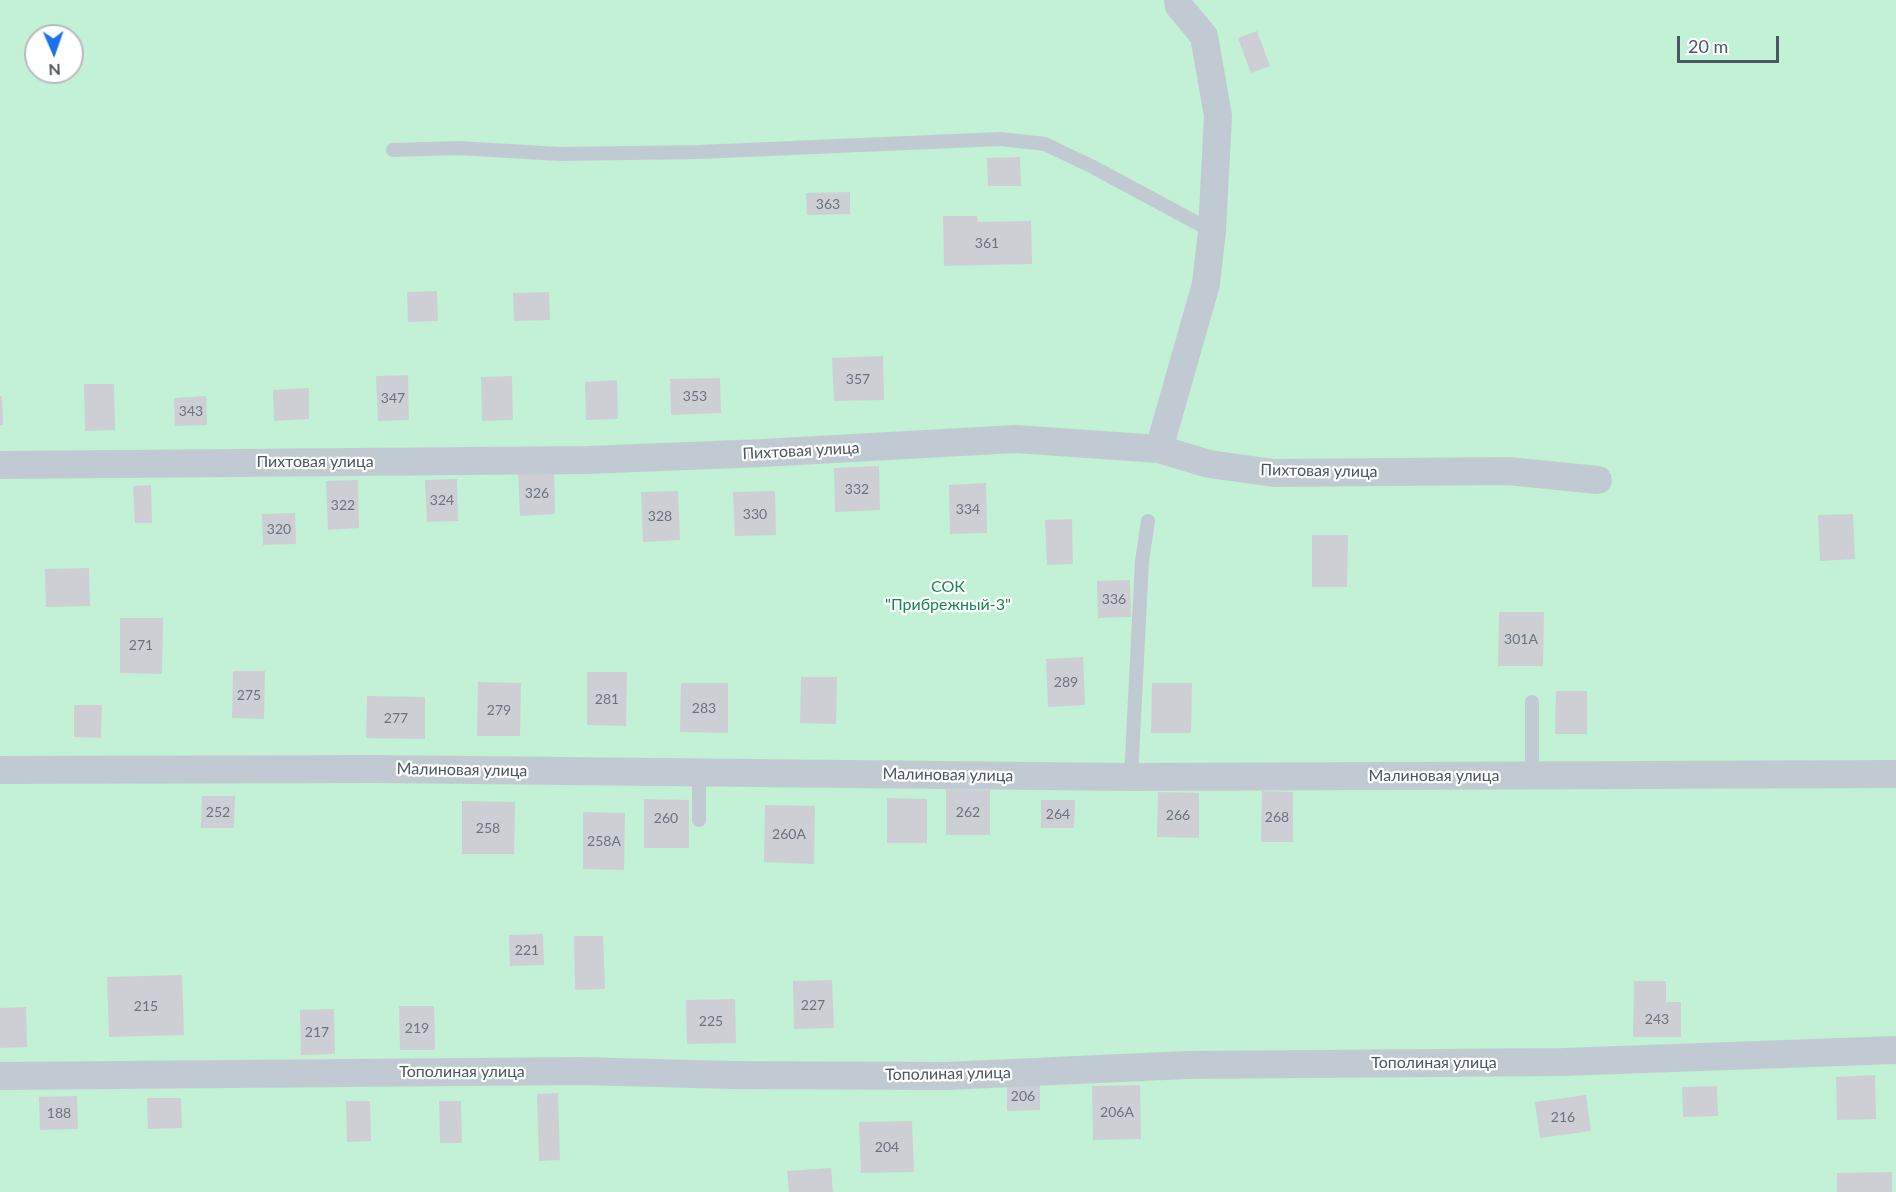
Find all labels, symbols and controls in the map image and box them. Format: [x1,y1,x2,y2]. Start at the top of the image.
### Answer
north arrow [24,24,84,84]
scale bar [1680,24,1782,62]
text: 20 m [1688,35,1728,57]
text: N [48,61,61,80]
house number: 363 [816,196,840,212]
house number: 361 [975,235,999,251]
house number: 357 [846,371,870,387]
house number: 353 [683,388,707,404]
house number: 347 [381,390,405,406]
house number: 343 [179,403,203,419]
street label: Пихтовая улица [742,438,860,464]
street label: Пихтовая улица [256,452,374,472]
street label: Пихтовая улица [1260,460,1378,482]
house number: 332 [845,481,869,497]
house number: 326 [525,485,549,501]
house number: 324 [430,492,454,508]
house number: 322 [331,497,355,513]
house number: 334 [956,501,980,517]
house number: 330 [743,506,767,522]
house number: 328 [648,508,672,524]
house number: 320 [267,521,291,537]
park label: СОК "Прибрежный-3" [885,577,1011,615]
house number: 336 [1102,591,1126,607]
house number: 301А [1504,631,1538,647]
house number: 271 [129,637,153,653]
house number: 289 [1054,674,1078,690]
house number: 275 [237,687,261,703]
house number: 281 [595,691,619,707]
house number: 283 [692,700,716,716]
house number: 279 [487,702,511,718]
house number: 277 [384,710,408,726]
street label: Малиновая улица [396,759,528,781]
street label: Малиновая улица [882,764,1014,786]
street label: Малиновая улица [1369,766,1499,786]
house number: 252 [206,804,230,820]
house number: 262 [956,804,980,820]
house number: 264 [1046,806,1070,822]
house number: 266 [1166,807,1190,823]
house number: 268 [1265,809,1289,825]
house number: 260 [654,810,678,826]
house number: 258 [476,820,500,836]
house number: 260А [772,826,806,842]
house number: 258А [587,833,621,849]
house number: 221 [515,942,539,958]
house number: 227 [801,997,825,1013]
house number: 215 [134,998,158,1014]
house number: 243 [1645,1011,1669,1027]
house number: 225 [699,1013,723,1029]
house number: 219 [405,1020,429,1036]
house number: 217 [305,1024,329,1040]
street label: Тополиная улица [1371,1053,1497,1073]
street label: Тополиная улица [399,1062,525,1082]
street label: Тополиная улица [885,1063,1011,1085]
house number: 206 [1011,1088,1035,1104]
house number: 206А [1100,1104,1134,1120]
house number: 188 [47,1105,71,1121]
house number: 216 [1551,1109,1575,1125]
house number: 204 [875,1139,899,1155]

